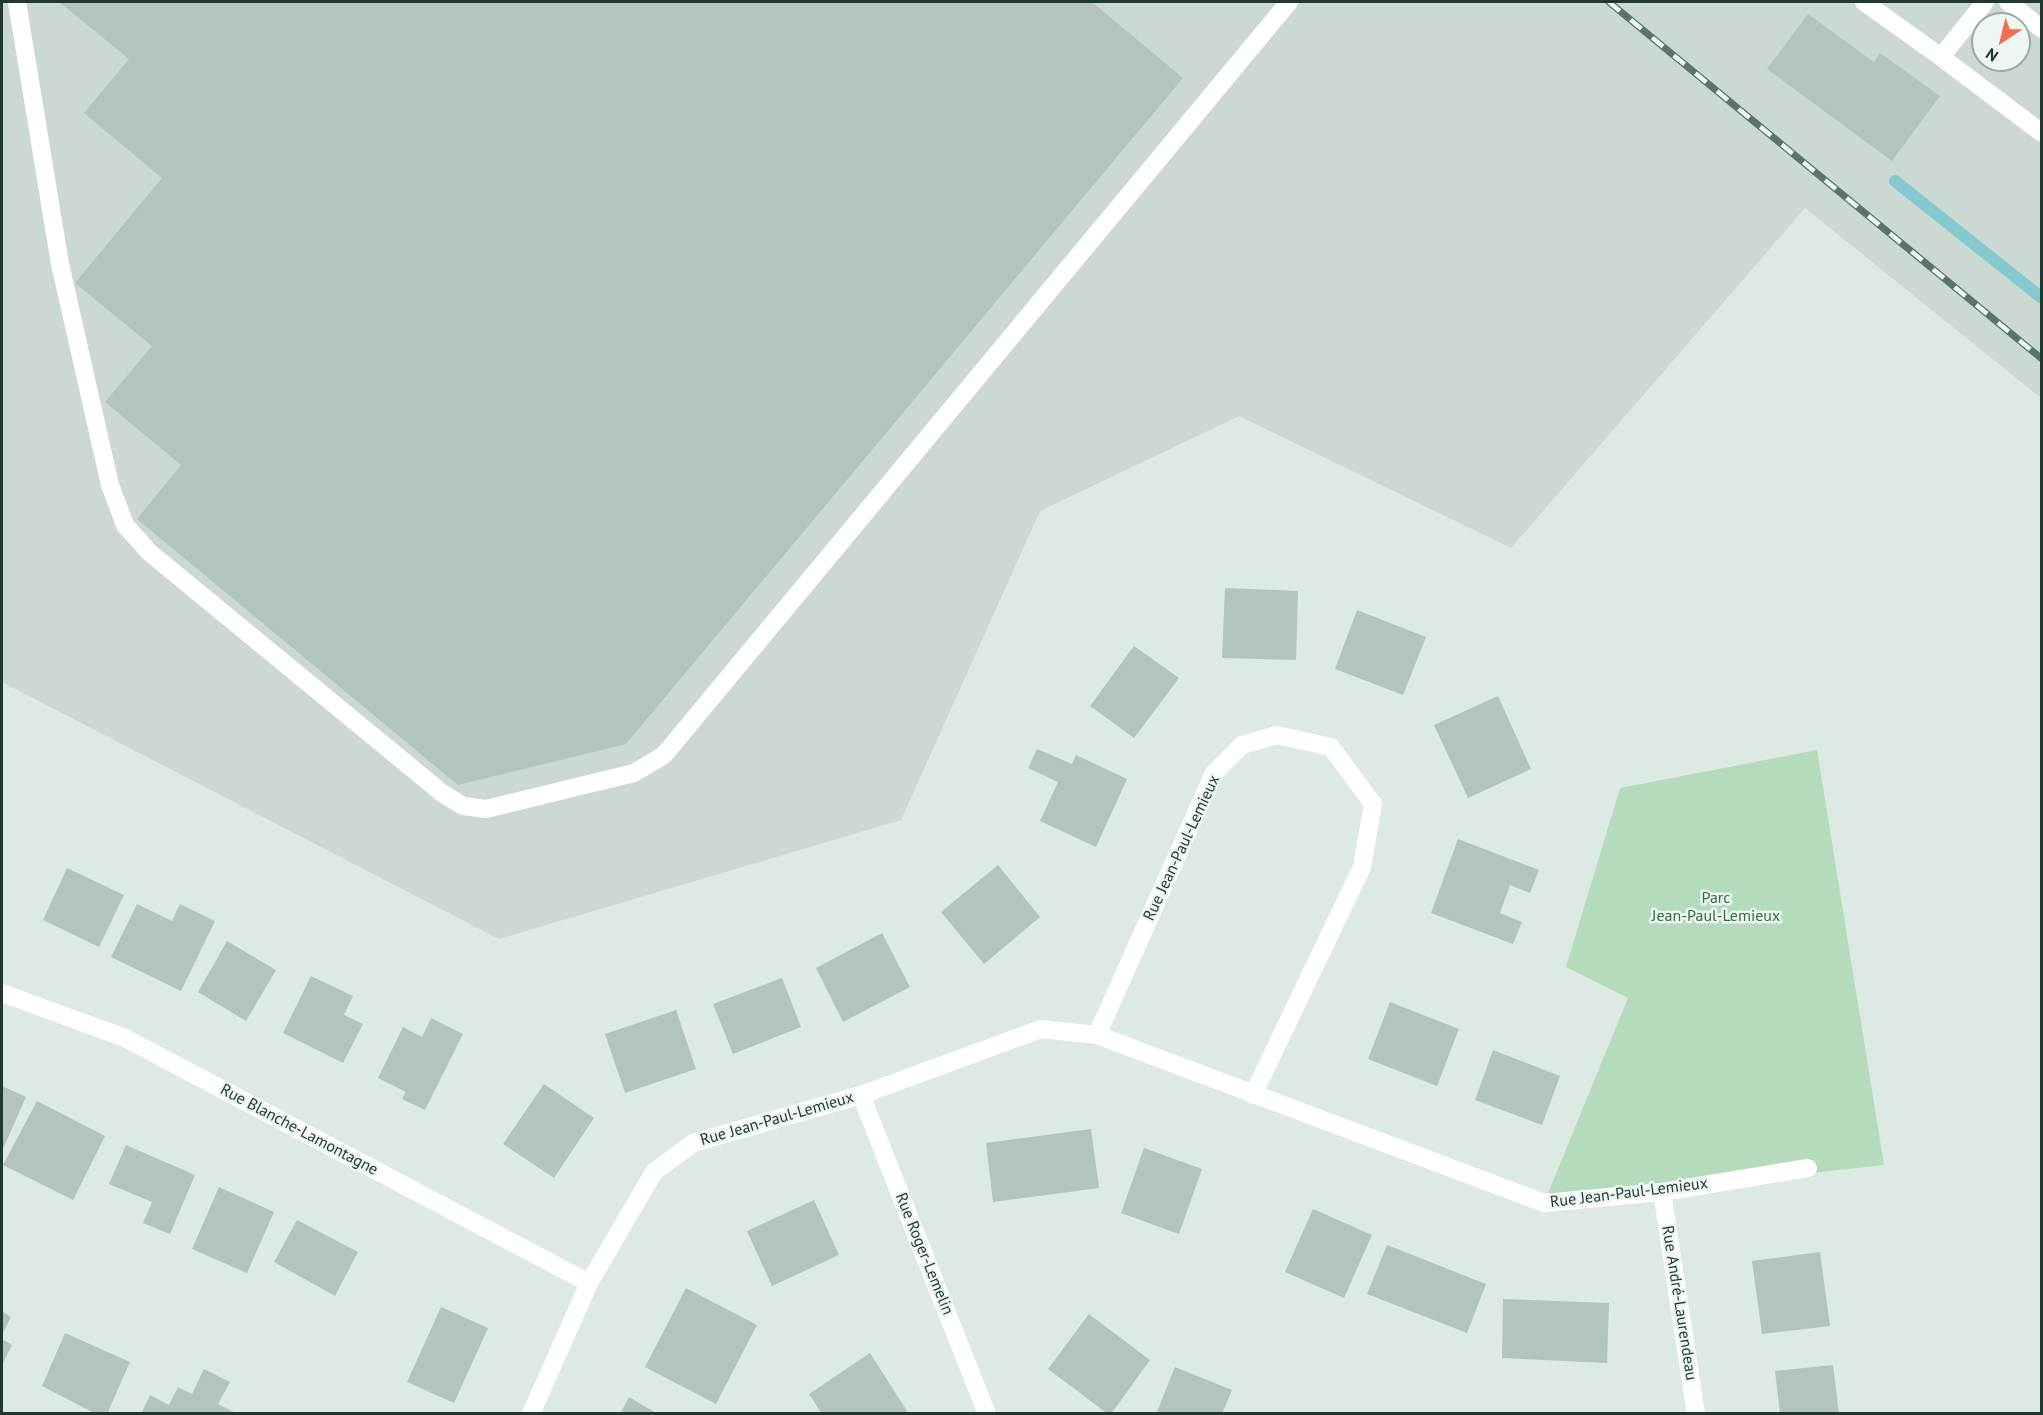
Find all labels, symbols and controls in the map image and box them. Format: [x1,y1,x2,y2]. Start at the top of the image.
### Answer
north arrow [1971,12,2031,72]
text: N [1982,44,2002,66]
street label: Rue Jean-Paul-Lemieux [1140,772,1224,924]
park label: Parc Jean-Paul-Lemieux [1652,888,1780,926]
street label: Rue Blanche-Lamontagne [217,1080,381,1180]
street label: Rue Jean-Paul-Lemieux [698,1088,856,1150]
street label: Rue Jean-Paul-Lemieux [1549,1174,1709,1212]
street label: Rue Roger-Lemelin [891,1190,957,1318]
street label: Rue André-Laurendeau [1657,1224,1701,1382]

